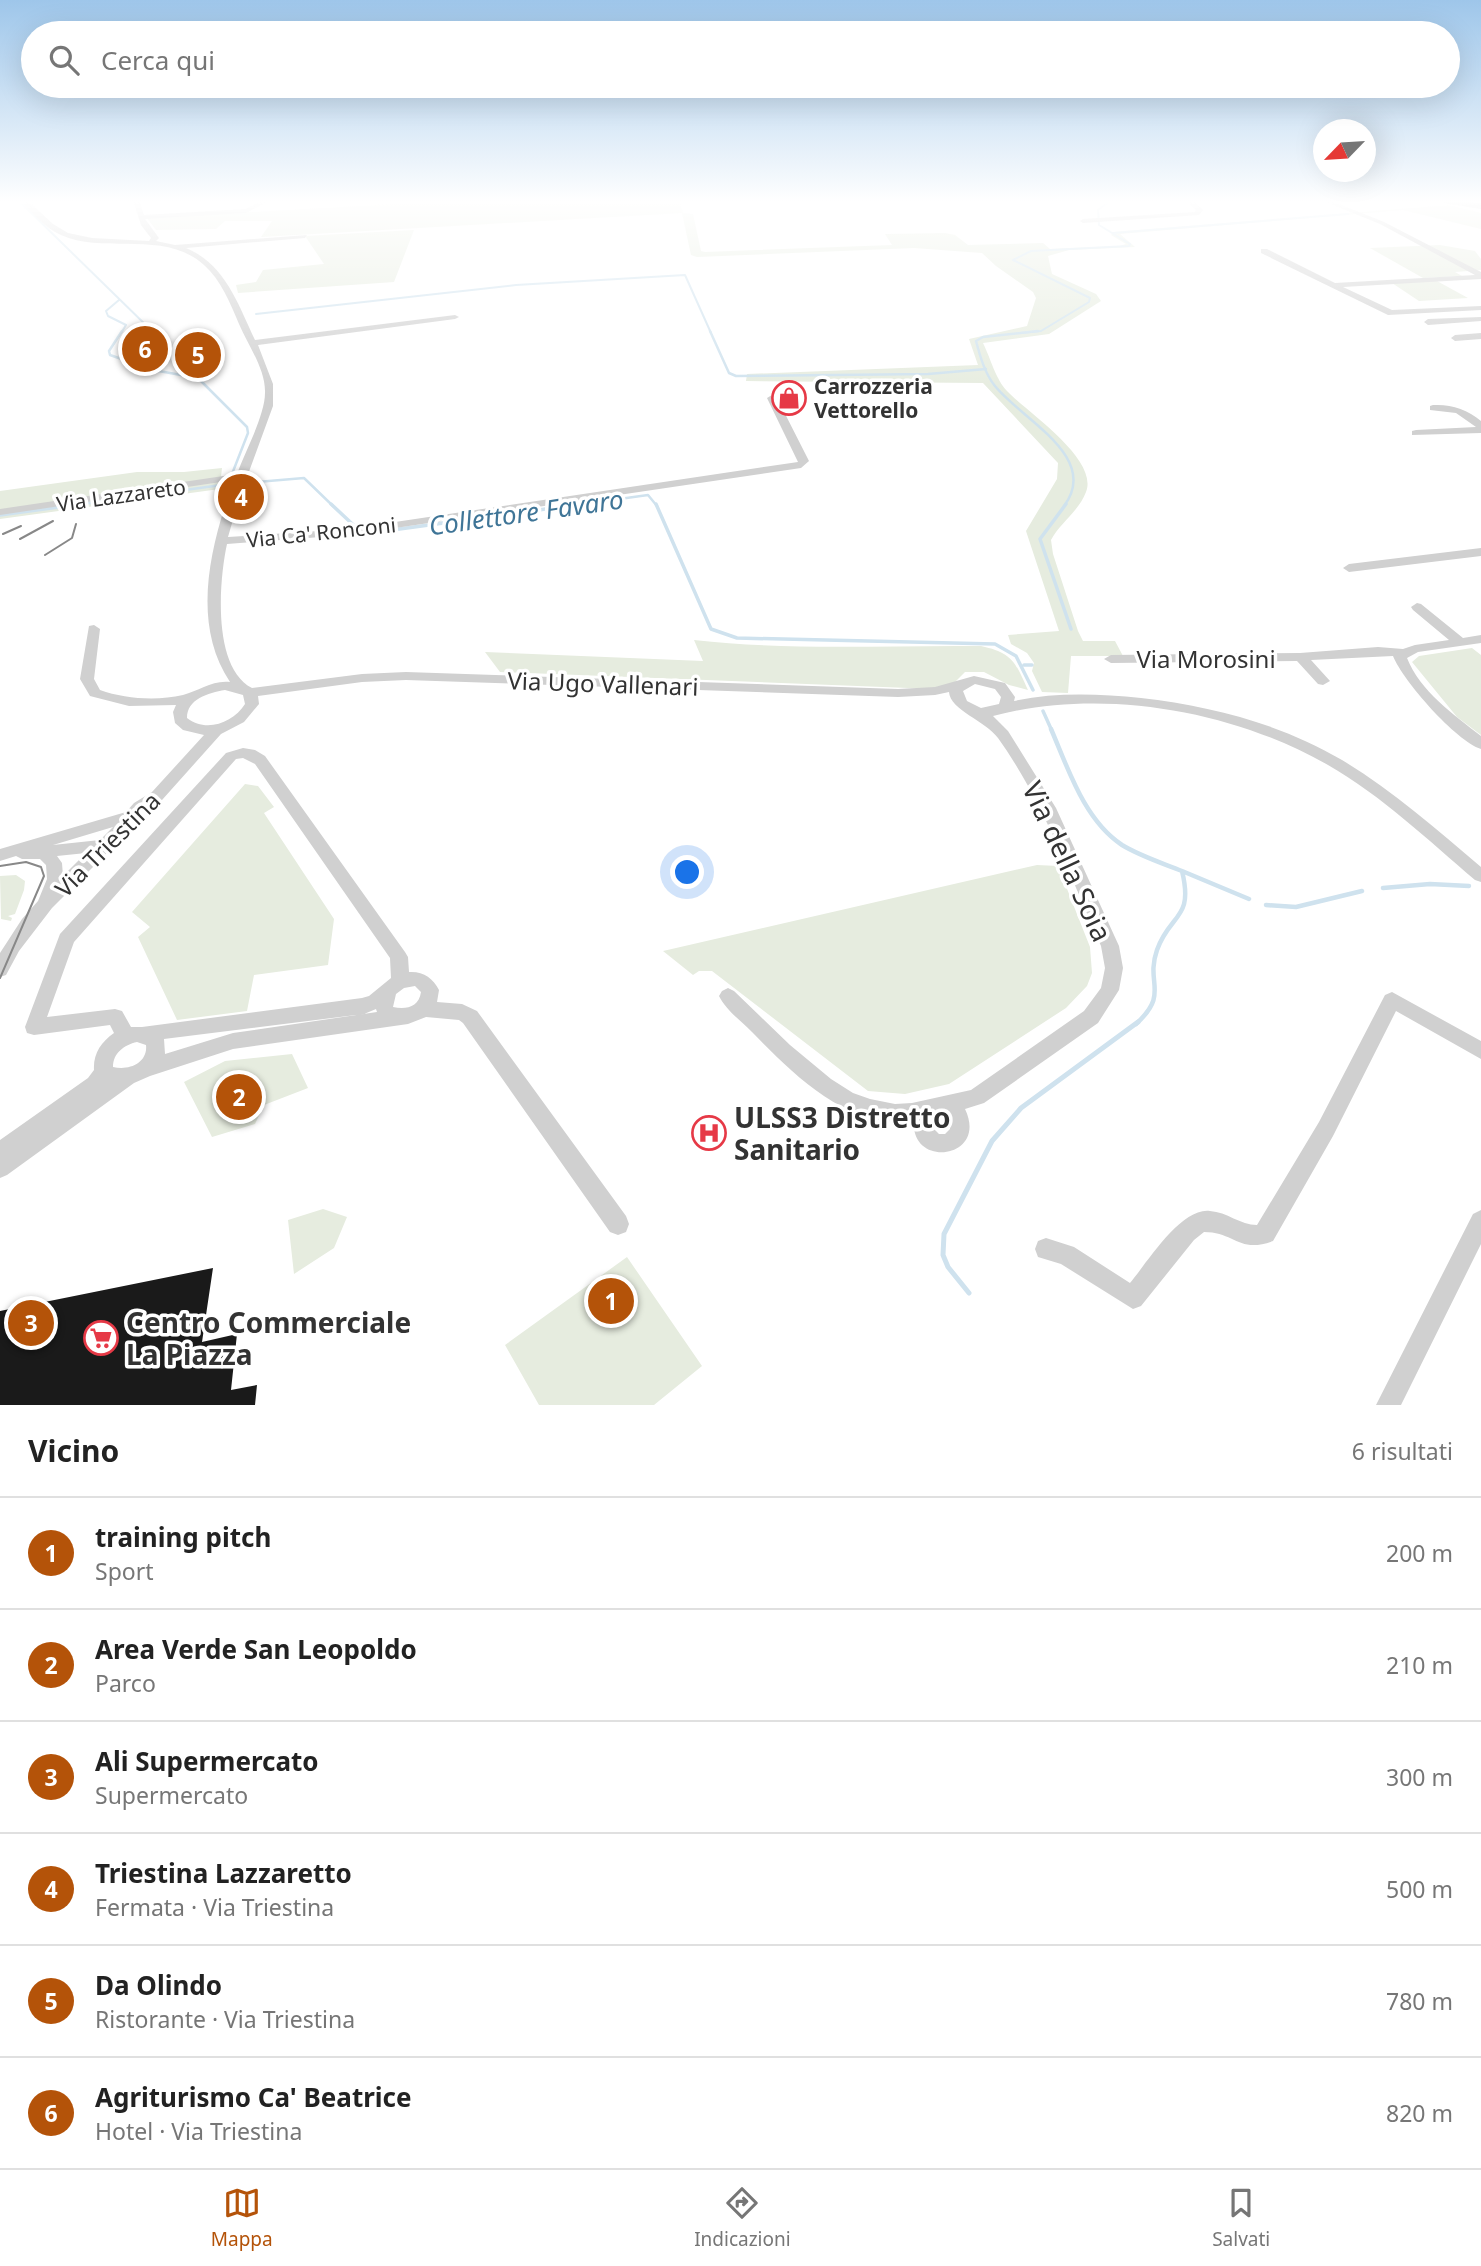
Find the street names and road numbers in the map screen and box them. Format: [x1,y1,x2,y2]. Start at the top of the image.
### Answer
street label: Via Lazzareto [55,472,187,518]
street label: Via Ca' Ronconi [245,510,397,554]
street label: Via Morosini [1136,642,1276,675]
street label: Via Ugo Vallenari [507,663,699,703]
street label: Via della Soia [1014,775,1122,947]
street label: Via Triestina [47,784,167,904]

